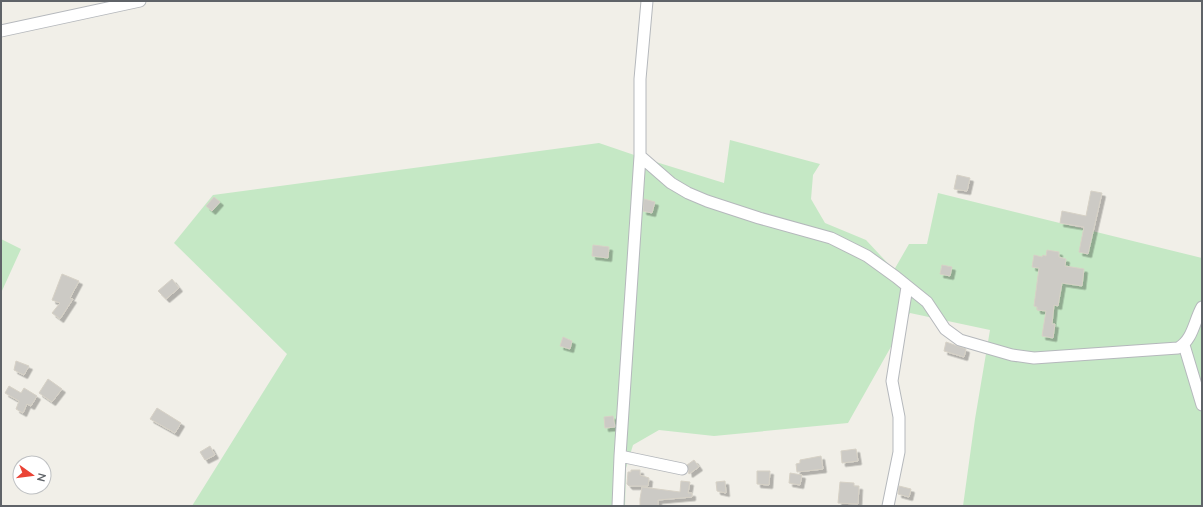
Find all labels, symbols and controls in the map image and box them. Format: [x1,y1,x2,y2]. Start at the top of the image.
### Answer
north arrow [12,455,52,495]
text: N [33,471,49,483]

